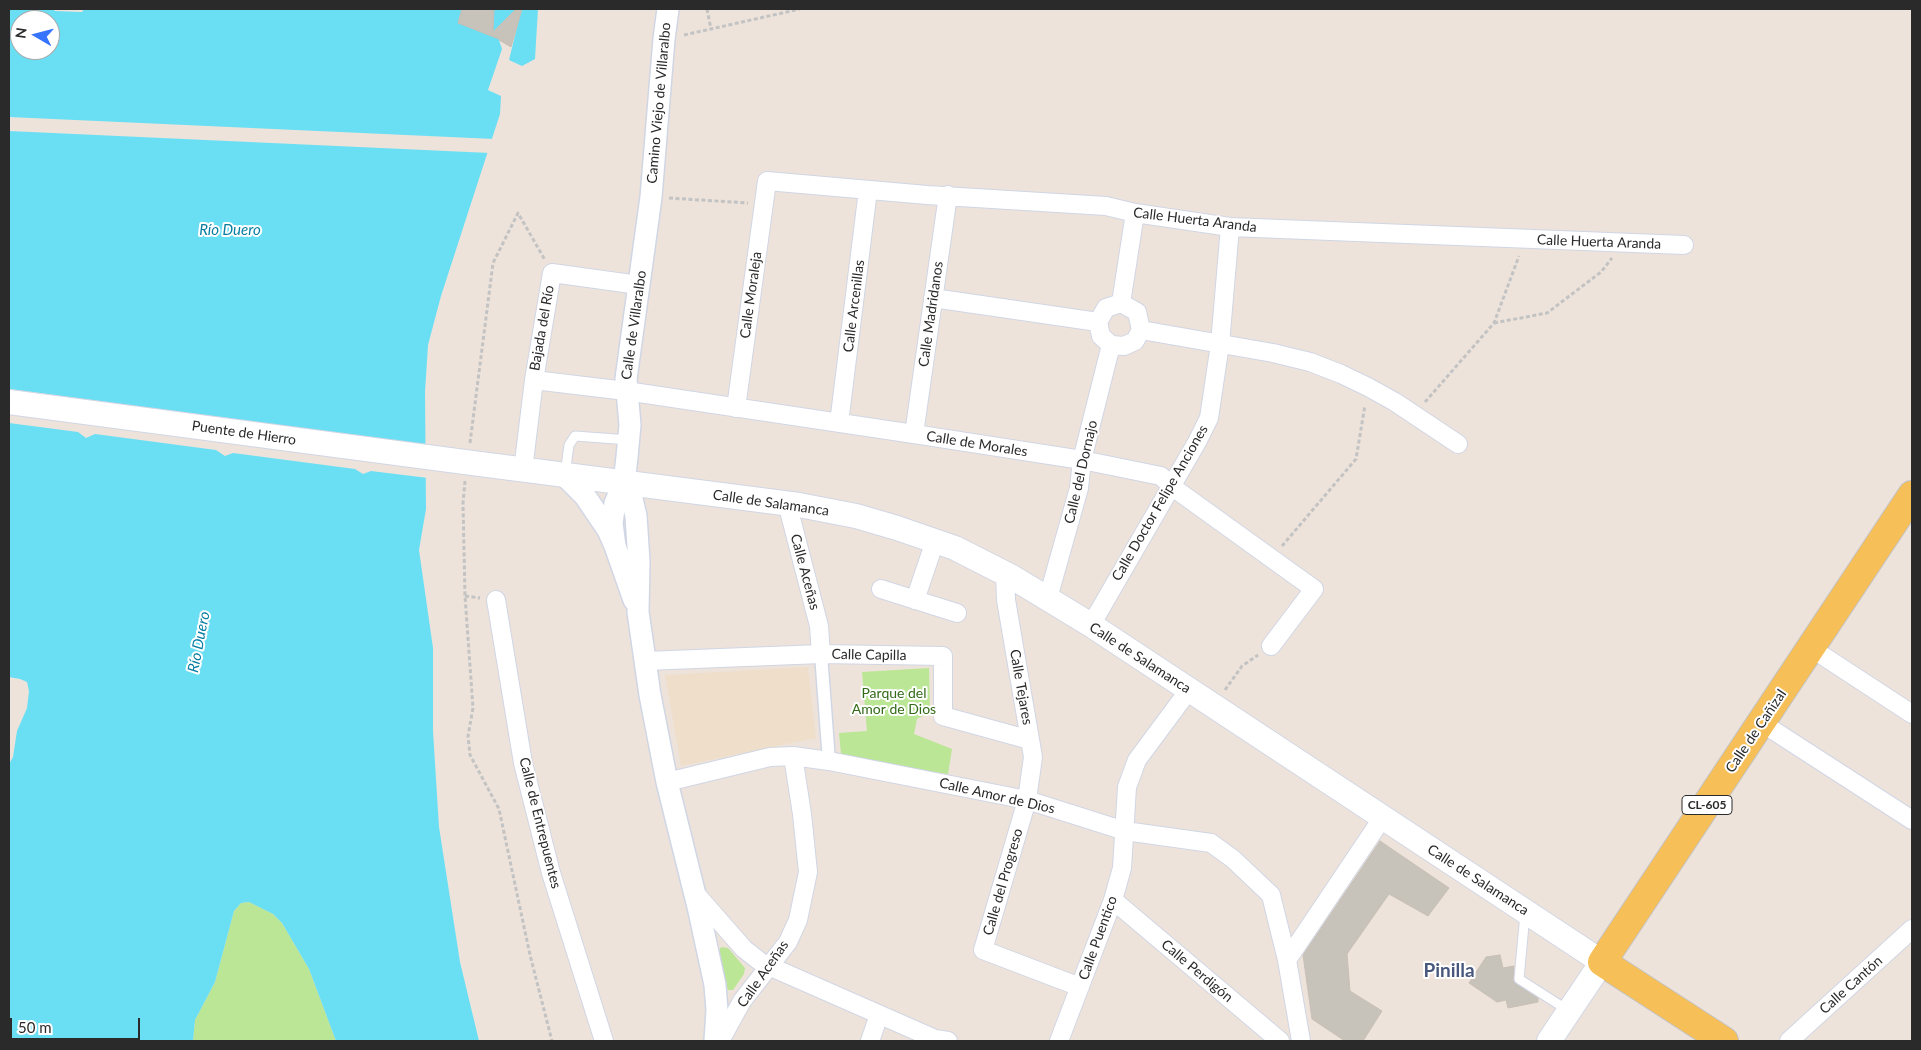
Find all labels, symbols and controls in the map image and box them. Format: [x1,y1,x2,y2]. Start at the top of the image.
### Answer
north arrow [10,10,60,60]
street label: Camino Viejo de Villaralbo [644,22,674,184]
text: N [11,26,30,40]
street label: Calle Huerta Aranda [1132,204,1258,236]
water label: Río Duero [199,221,261,239]
street label: Calle Huerta Aranda [1537,231,1661,253]
street label: Calle Moraleja [737,250,765,340]
street label: Calle Arcenillas [840,259,868,353]
street label: Calle Madridanos [915,260,947,368]
street label: Calle de Villaralbo [618,269,650,381]
street label: Bajada del Río [526,284,558,372]
street label: Puente de Hierro [191,417,297,449]
street label: Calle del Dornajo [1061,419,1101,525]
street label: Calle Doctor Felipe Anciones [1108,422,1212,584]
street label: Calle de Morales [925,428,1029,460]
street label: Calle de Salamanca [712,487,830,519]
street label: Calle Aceñas [787,532,823,612]
water label: Río Duero [184,610,214,674]
street label: Calle de Salamanca [1086,619,1194,697]
street label: Calle Capilla [831,646,907,664]
street label: Calle Tejares [1006,648,1036,726]
park label: Parque del Amor de Dios [852,685,936,718]
street label: Calle de Cañizal [1722,686,1790,776]
street label: Calle de Entrepuentes [516,756,564,890]
street label: Calle Amor de Dios [938,775,1056,817]
road number: CL-605 [1682,796,1732,814]
street label: Calle del Progreso [980,827,1026,937]
street label: Calle de Salamanca [1424,841,1532,919]
street label: Calle Puentico [1075,894,1121,982]
street label: Calle Perdigón [1158,936,1236,1006]
street label: Calle Aceñas [734,937,792,1011]
street label: Calle Cantón [1816,952,1886,1018]
district label: Pinilla [1423,960,1475,982]
scale bar [12,1008,142,1040]
text: 50 m [18,1018,52,1036]

